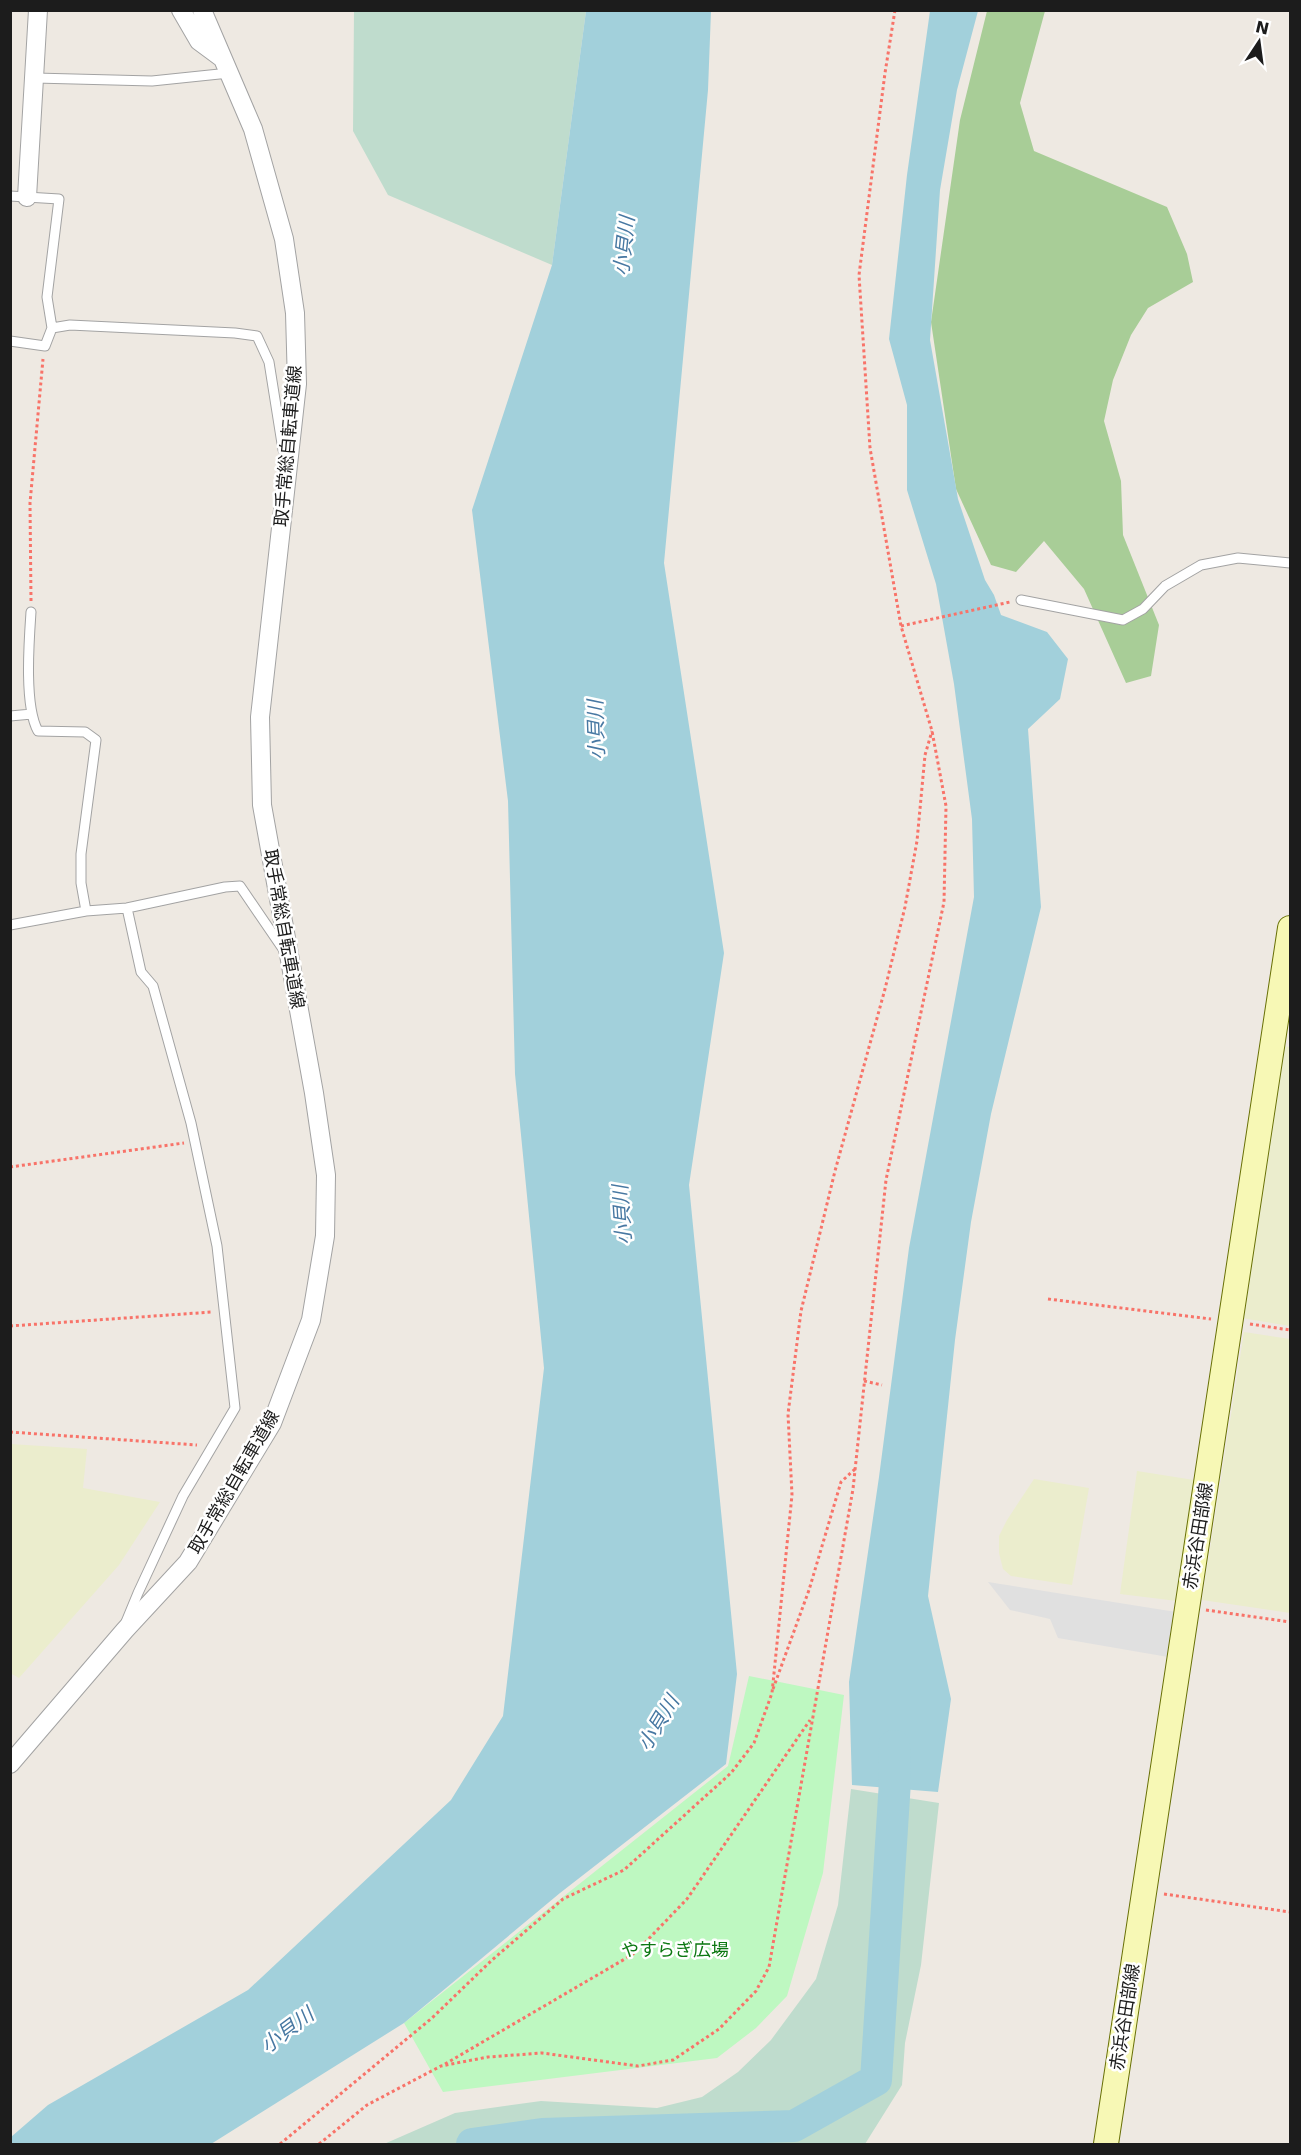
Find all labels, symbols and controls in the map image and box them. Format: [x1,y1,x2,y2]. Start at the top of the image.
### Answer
north arrow [1229,12,1289,72]
text: N [1254,17,1271,39]
water label: 小貝川 [609,213,639,277]
street label: 取手常総自転車道線 [270,364,305,528]
water label: 小貝川 [583,698,609,760]
street label: 取手常総自転車道線 [260,847,309,1011]
water label: 小貝川 [608,1182,636,1246]
street label: 取手常総自転車道線 [184,1406,283,1557]
street label: 赤浜谷田部線 [1179,1481,1216,1591]
water label: 小貝川 [632,1689,685,1755]
park label: やすらぎ広場 [621,1939,729,1960]
street label: 赤浜谷田部線 [1106,1962,1143,2072]
water label: 小貝川 [256,2001,320,2058]

